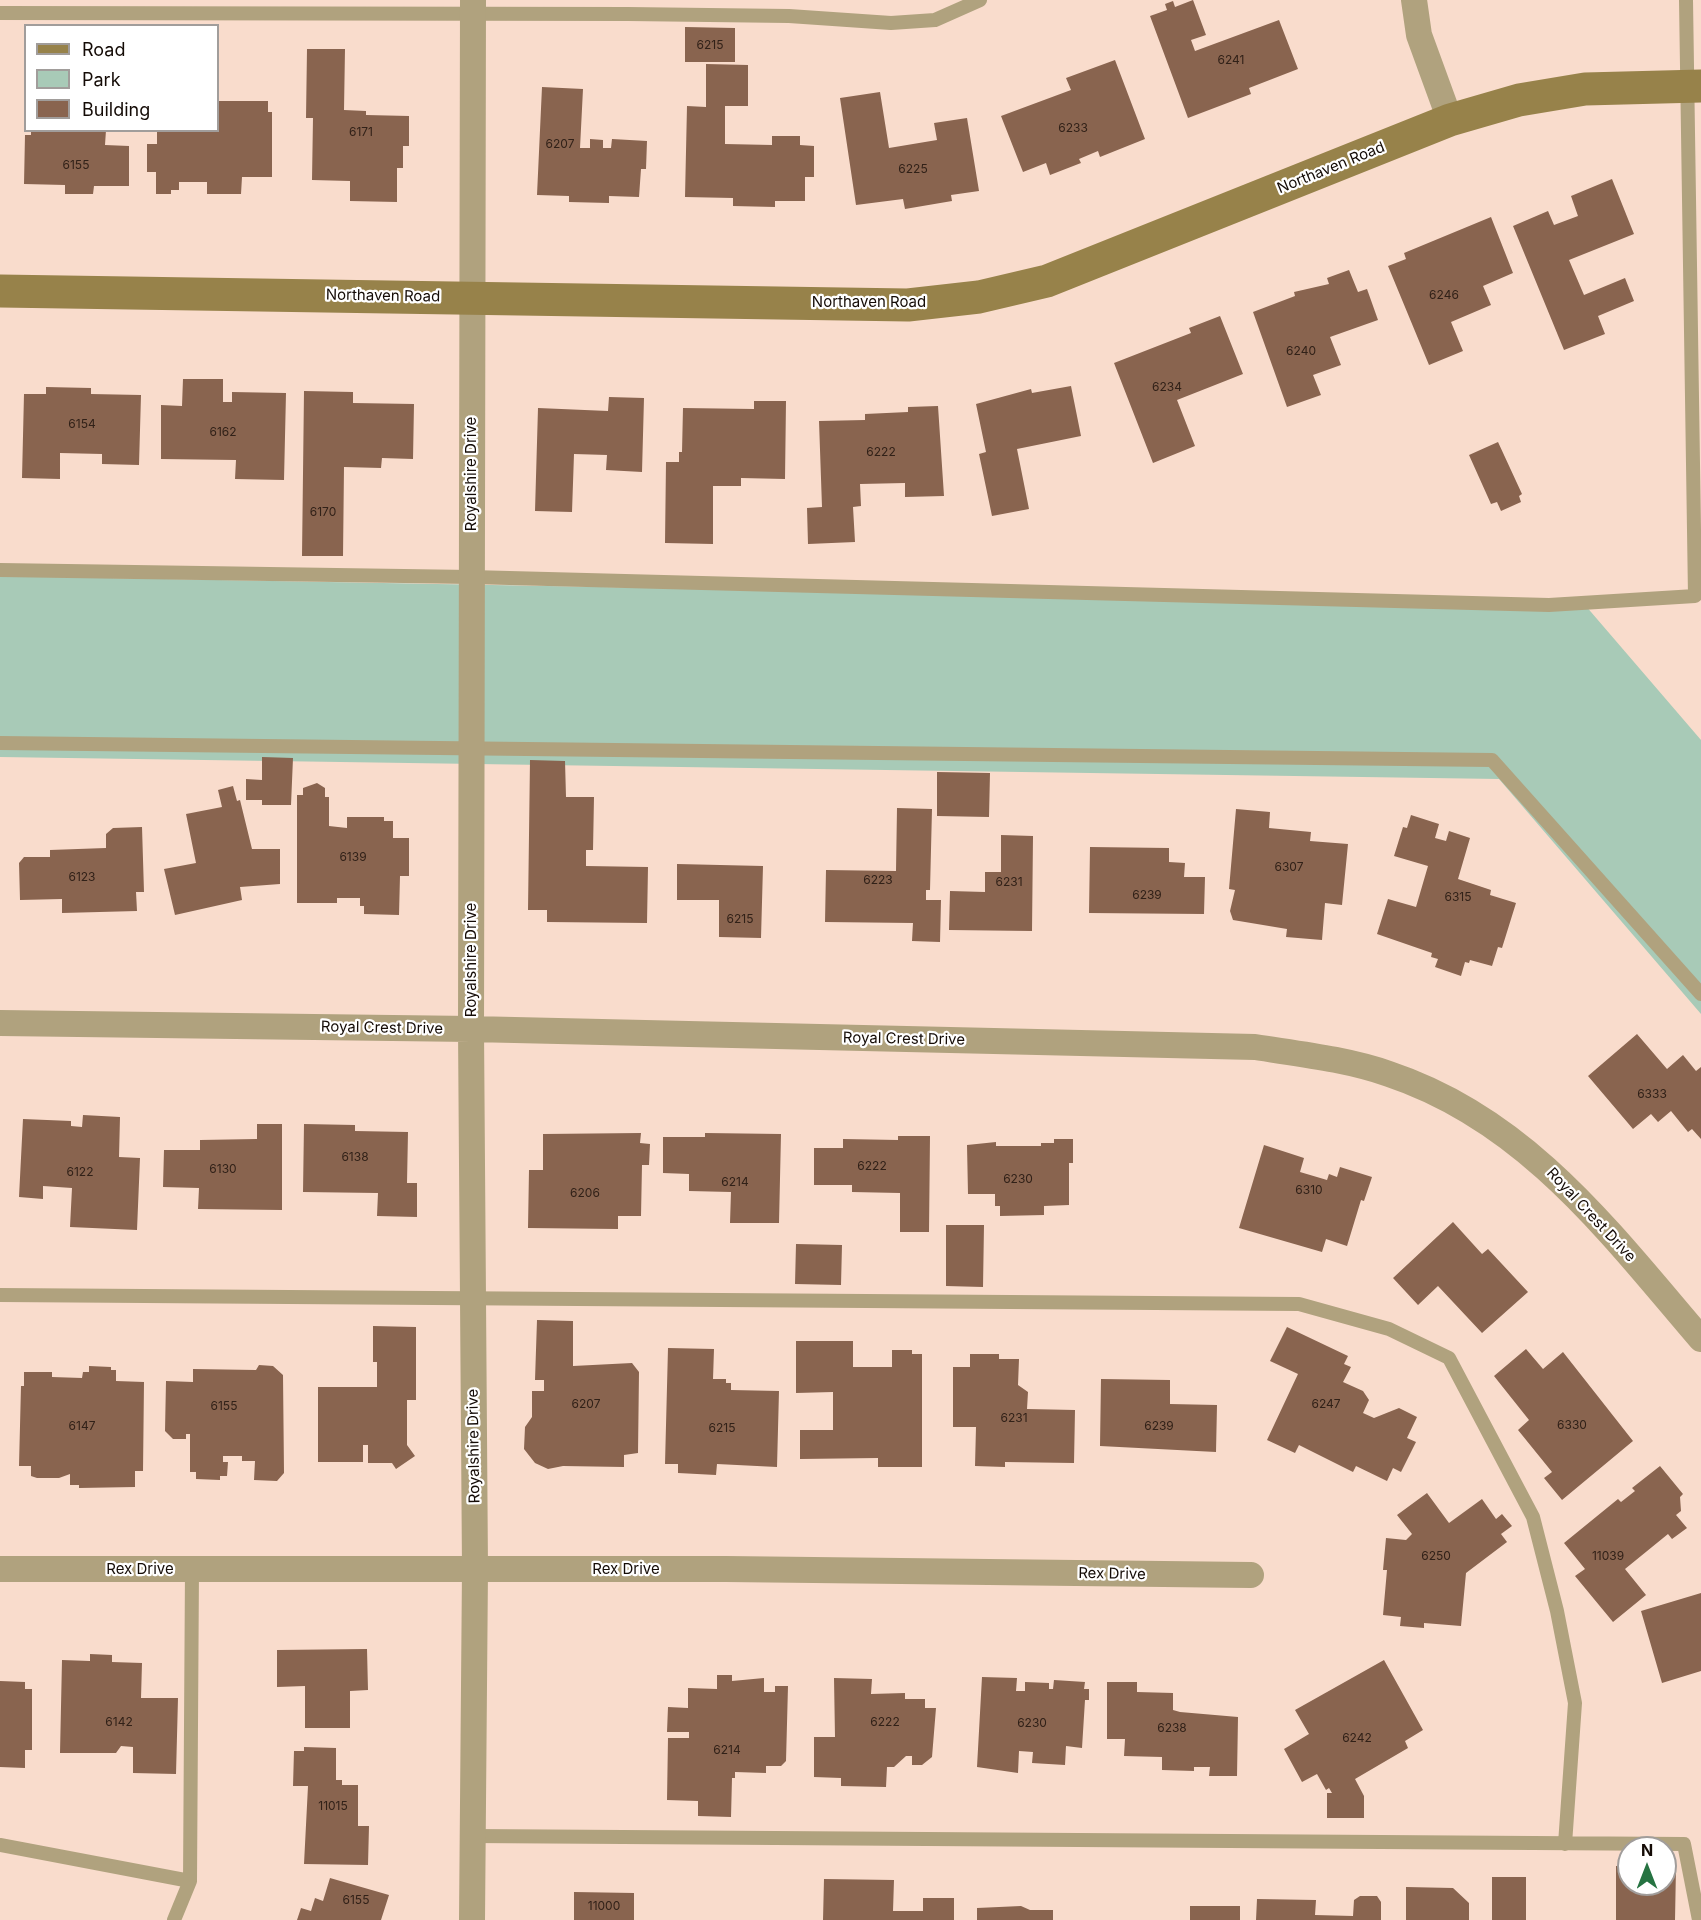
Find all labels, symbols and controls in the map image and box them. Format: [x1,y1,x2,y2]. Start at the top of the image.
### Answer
legend [24,24,219,132]
house number: 6215 [697,38,723,52]
text: Road [82,39,125,60]
house number: 6241 [1218,53,1244,67]
text: Park [82,69,121,90]
text: Building [82,99,150,120]
house number: 6233 [1058,121,1088,135]
house number: 6171 [349,125,373,139]
house number: 6207 [546,137,574,151]
street label: Northaven Road [1275,138,1387,198]
house number: 6155 [63,158,89,172]
house number: 6225 [898,162,928,176]
street label: Northaven Road [326,286,440,306]
house number: 6246 [1429,288,1459,302]
street label: Northaven Road [812,293,926,311]
house number: 6240 [1286,344,1316,358]
house number: 6234 [1152,380,1182,394]
house number: 6154 [68,417,96,431]
street label: Royalshire Drive [462,417,480,531]
house number: 6162 [209,425,237,439]
house number: 6222 [866,445,896,459]
house number: 6170 [310,505,336,519]
house number: 6139 [339,850,367,864]
house number: 6307 [1275,860,1303,874]
house number: 6123 [68,870,96,884]
house number: 6223 [863,873,893,887]
house number: 6231 [995,875,1023,889]
house number: 6239 [1132,888,1162,902]
house number: 6315 [1444,890,1472,904]
street label: Royalshire Drive [462,903,480,1017]
house number: 6215 [727,912,753,926]
street label: Royal Crest Drive [321,1018,443,1038]
street label: Royal Crest Drive [843,1029,965,1049]
house number: 6333 [1637,1087,1667,1101]
house number: 6138 [341,1150,369,1164]
house number: 6222 [857,1159,887,1173]
house number: 6130 [209,1162,237,1176]
street label: Royal Crest Drive [1543,1164,1639,1266]
house number: 6122 [67,1165,93,1179]
house number: 6230 [1003,1172,1033,1186]
house number: 6214 [721,1175,749,1189]
house number: 6310 [1295,1183,1323,1197]
house number: 6206 [570,1186,600,1200]
street label: Royalshire Drive [464,1389,484,1503]
house number: 6207 [572,1397,600,1411]
house number: 6247 [1311,1397,1341,1411]
house number: 6155 [211,1399,237,1413]
house number: 6231 [1000,1411,1028,1425]
house number: 6330 [1557,1418,1587,1432]
house number: 6147 [69,1419,95,1433]
house number: 6239 [1144,1419,1174,1433]
house number: 6215 [709,1421,735,1435]
house number: 6250 [1421,1549,1451,1563]
house number: 11039 [1592,1549,1624,1563]
street label: Rex Drive [106,1560,174,1578]
street label: Rex Drive [592,1560,660,1578]
street label: Rex Drive [1078,1564,1146,1584]
house number: 6142 [105,1715,133,1729]
house number: 6222 [870,1715,900,1729]
house number: 6230 [1017,1716,1047,1730]
house number: 6238 [1157,1721,1187,1735]
house number: 6242 [1342,1731,1372,1745]
house number: 6214 [713,1743,741,1757]
house number: 11015 [318,1799,348,1813]
north arrow [1617,1836,1677,1896]
text: N [1641,1840,1653,1860]
house number: 6155 [343,1893,369,1907]
house number: 11000 [588,1899,620,1913]

